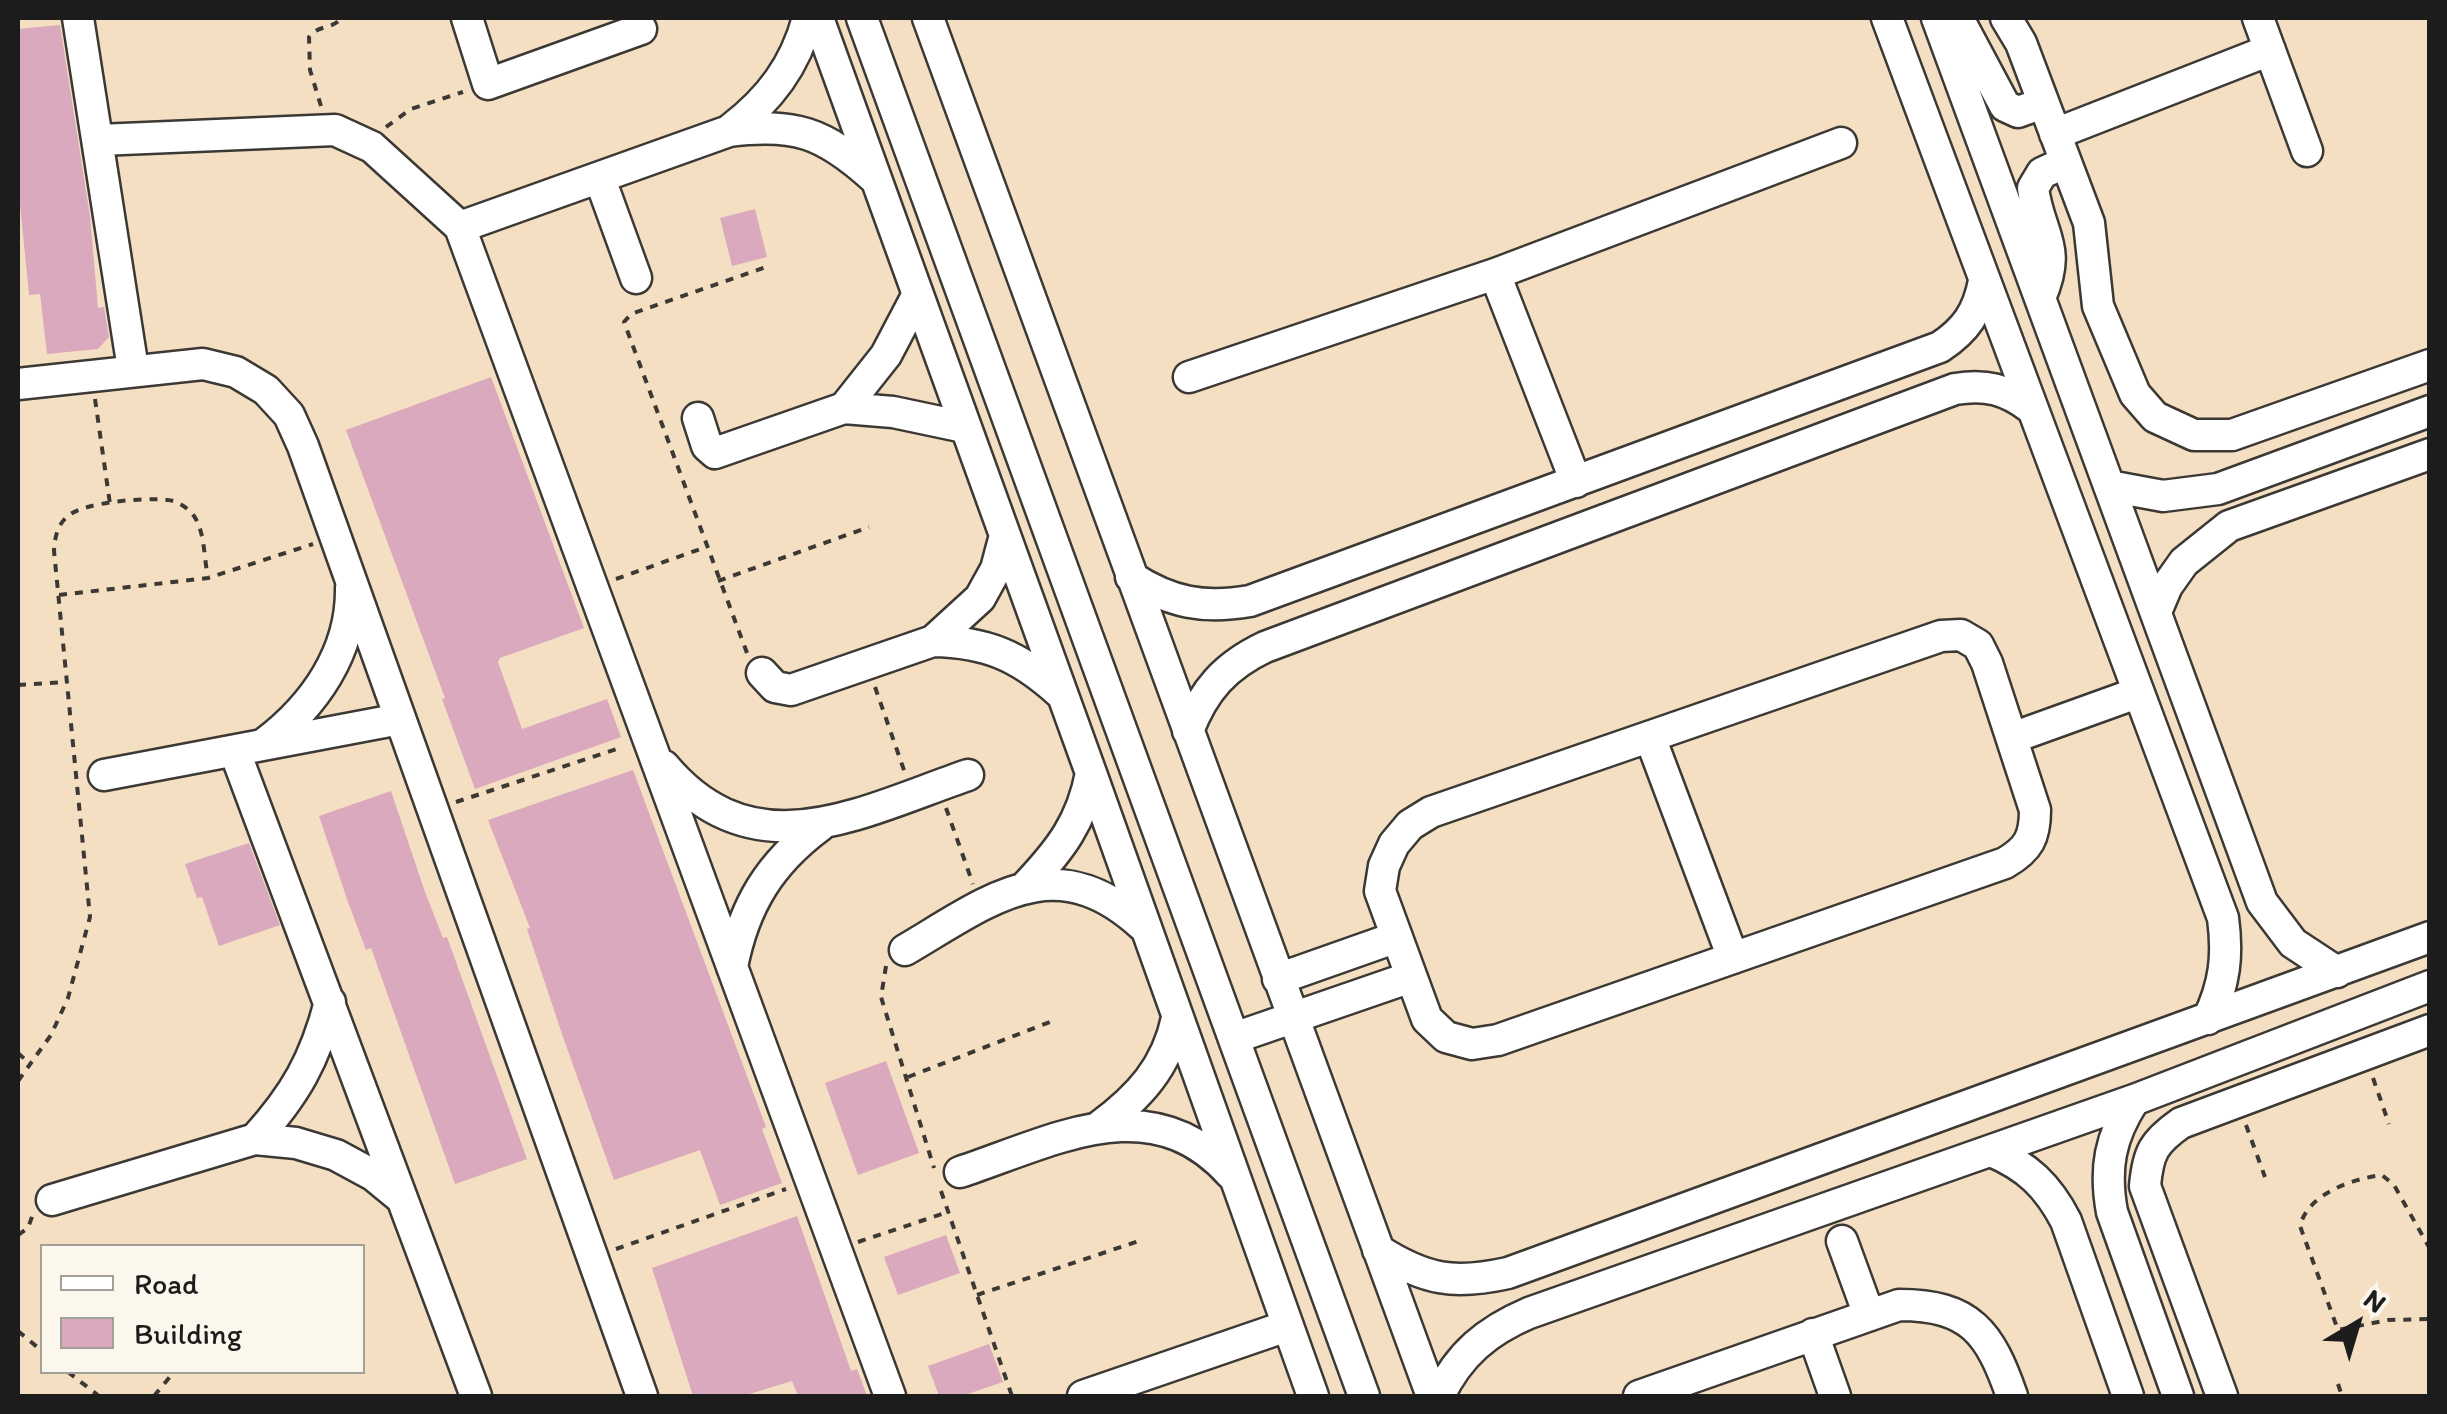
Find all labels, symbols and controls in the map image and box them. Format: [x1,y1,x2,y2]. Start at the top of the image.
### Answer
legend [40,1244,365,1374]
text: Road [134,1265,199,1302]
north arrow [2307,1274,2407,1374]
text: N [2358,1281,2393,1320]
text: Building [134,1315,242,1352]

